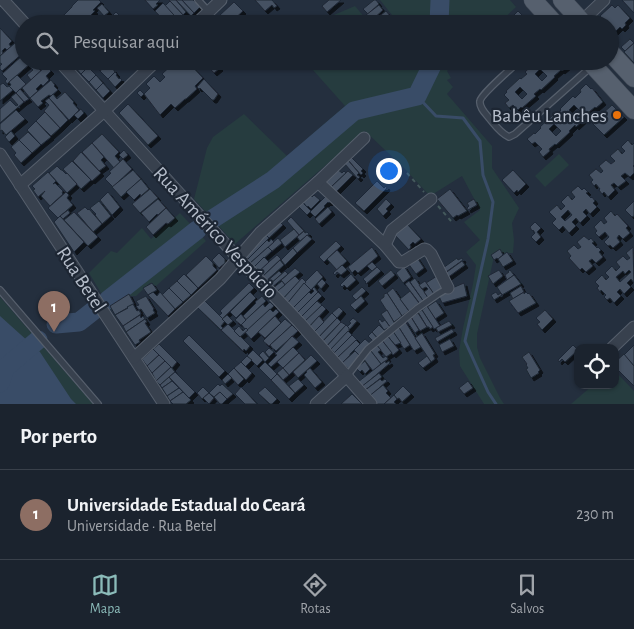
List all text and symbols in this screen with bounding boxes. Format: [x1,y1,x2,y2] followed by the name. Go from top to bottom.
[15,15,619,70] search box
[33,29,61,57] icon: search
[73,33,179,52] text: Pesquisar aqui
[492,106,607,126] place label: Babêu Lanches
[611,109,623,121] marker: Babêu Lanches
[376,158,402,184] your location
[149,163,281,302] street label: Rua Américo Vespúcio
[53,243,110,316] street label: Rua Betel
[38,291,70,332] pin: 1
[574,344,619,389] map controls
[574,344,619,389] button: locate
[20,426,97,447] text: Por perto
[67,496,306,515] text: Universidade Estadual do Ceará
[33,506,39,522] text: 1
[576,506,614,522] text: 230 m
[67,518,217,534] text: Universidade · Rua Betel
[90,571,121,618] tab: Mapa
[300,571,331,618] tab: Rotas
[510,571,544,618] tab: Salvos

